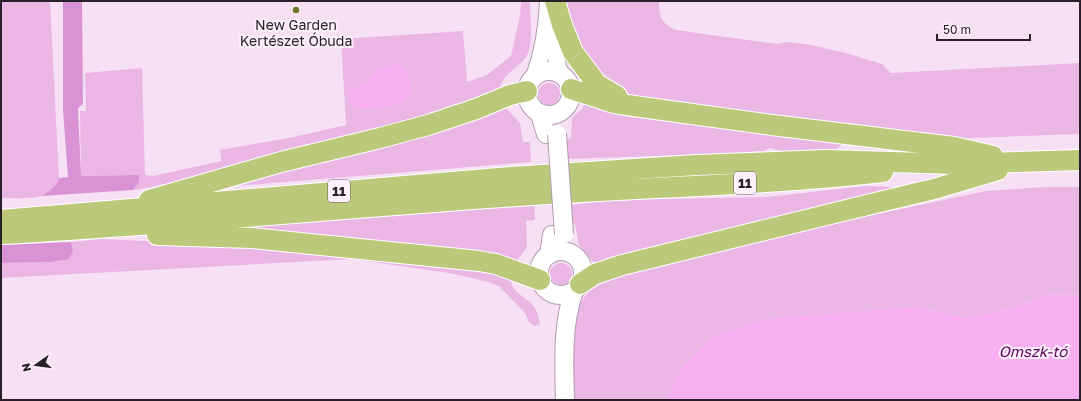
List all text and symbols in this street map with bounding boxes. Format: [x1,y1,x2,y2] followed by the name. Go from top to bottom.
[291,5,301,15] marker: New Garden Kertészet Óbuda
[240,16,352,49] place label: New Garden Kertészet Óbuda
[937,16,1030,42] scale bar
[943,22,971,37] text: 50 m
[734,172,756,194] road number: 11
[328,180,350,202] road number: 11
[999,342,1069,360] water label: Omszk-tó
[16,345,56,385] north arrow
[18,362,33,373] text: N

